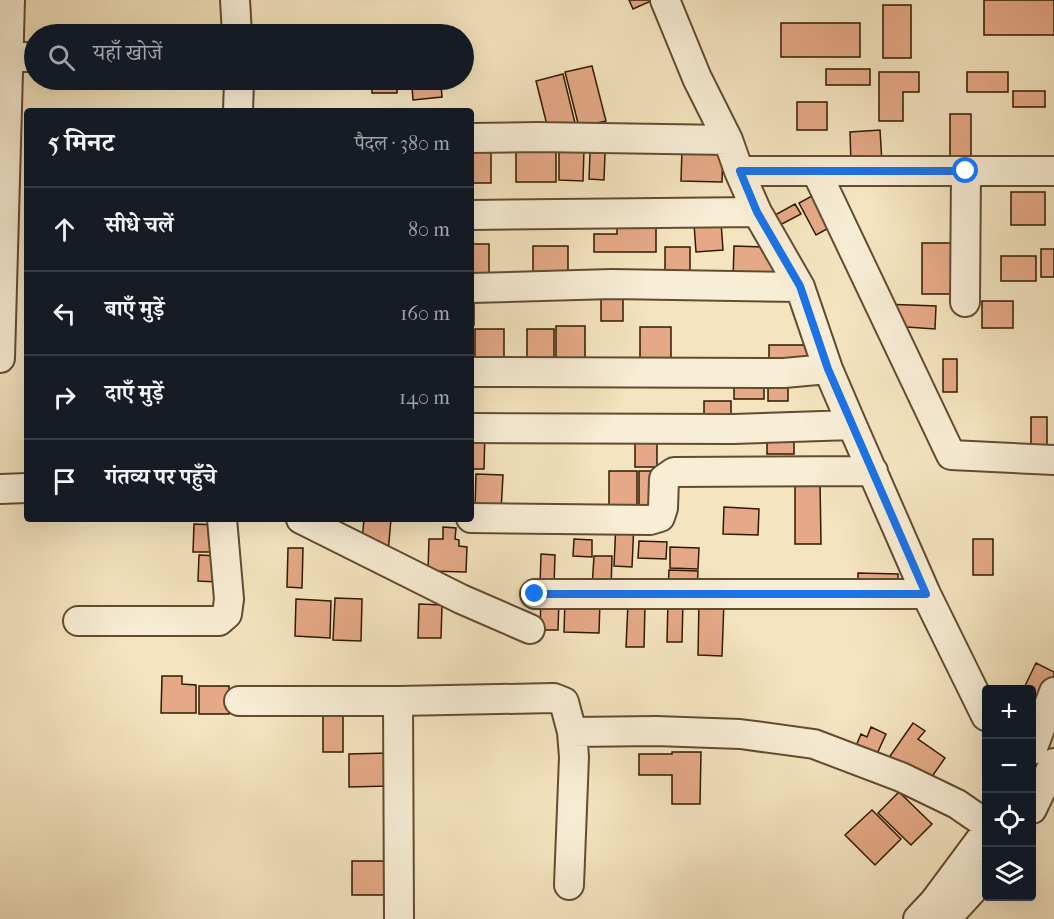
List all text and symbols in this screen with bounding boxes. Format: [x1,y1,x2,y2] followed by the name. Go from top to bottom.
[24,24,474,90] search box
[93,40,162,66] text: यहाँ खोजें
[45,41,78,74] icon: search
[48,127,114,158] text: 5 मिनट
[354,132,450,155] text: पैदल · 380 m
[952,157,978,183] route start
[105,212,174,238] text: सीधे चलें
[48,213,81,246] icon: ahead
[408,218,450,241] text: 80 m
[105,296,164,322] text: बाएँ मुड़ें
[48,297,81,330] icon: left
[400,302,450,325] text: 160 m
[105,380,164,406] text: दाएँ मुड़ें
[48,381,81,414] icon: right
[399,386,450,409] text: 140 m
[105,464,216,490] text: गंतव्य पर पहुँचे
[48,465,81,498] icon: arrive
[521,580,547,606] route end
[982,685,1036,901] map controls
[982,685,1036,739] button: +
[982,739,1036,793] button: −
[982,793,1036,847] button: locate
[982,847,1036,901] button: layers

